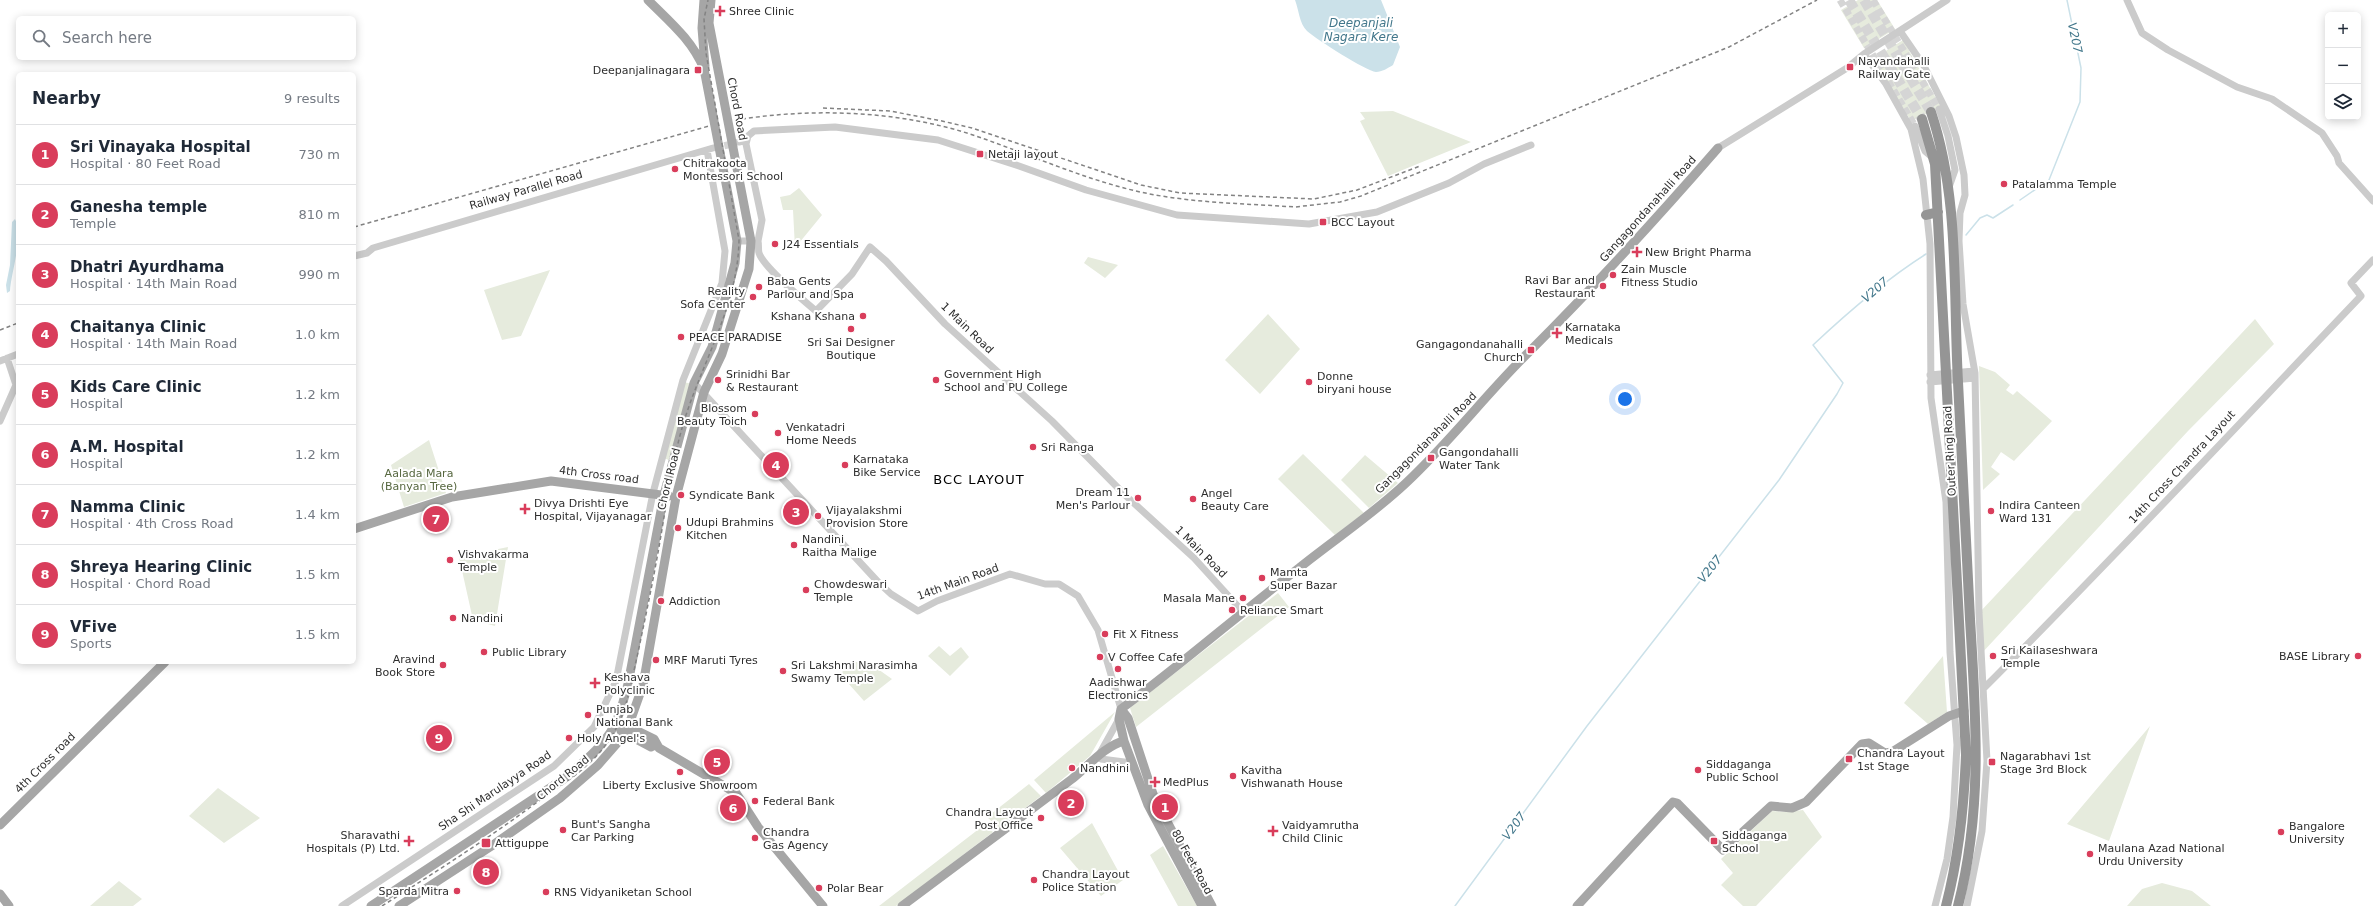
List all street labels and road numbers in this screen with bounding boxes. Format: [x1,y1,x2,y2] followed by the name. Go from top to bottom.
[725,76,749,142] street label: Chord Road
[1597,153,1699,265] street label: Gangagondanahalli Road
[468,168,584,212] street label: Railway Parallel Road
[938,300,996,356] street label: 1 Main Road
[1373,390,1479,496] street label: Gangagondanahalli Road
[1941,405,1959,497] street label: Outer Ring Road
[2126,407,2238,526] street label: 14th Cross Chandra Layout
[655,446,683,512] street label: Chord Road
[558,464,640,486] street label: 4th Cross road
[1172,523,1230,581] street label: 1 Main Road
[915,561,1001,603] street label: 14th Main Road
[12,730,78,796] street label: 4th Cross road
[436,748,554,834] street label: Sha Shi Marulayya Road
[534,753,592,803] street label: Chord Road
[1169,827,1215,897] street label: 80 Feet Road

